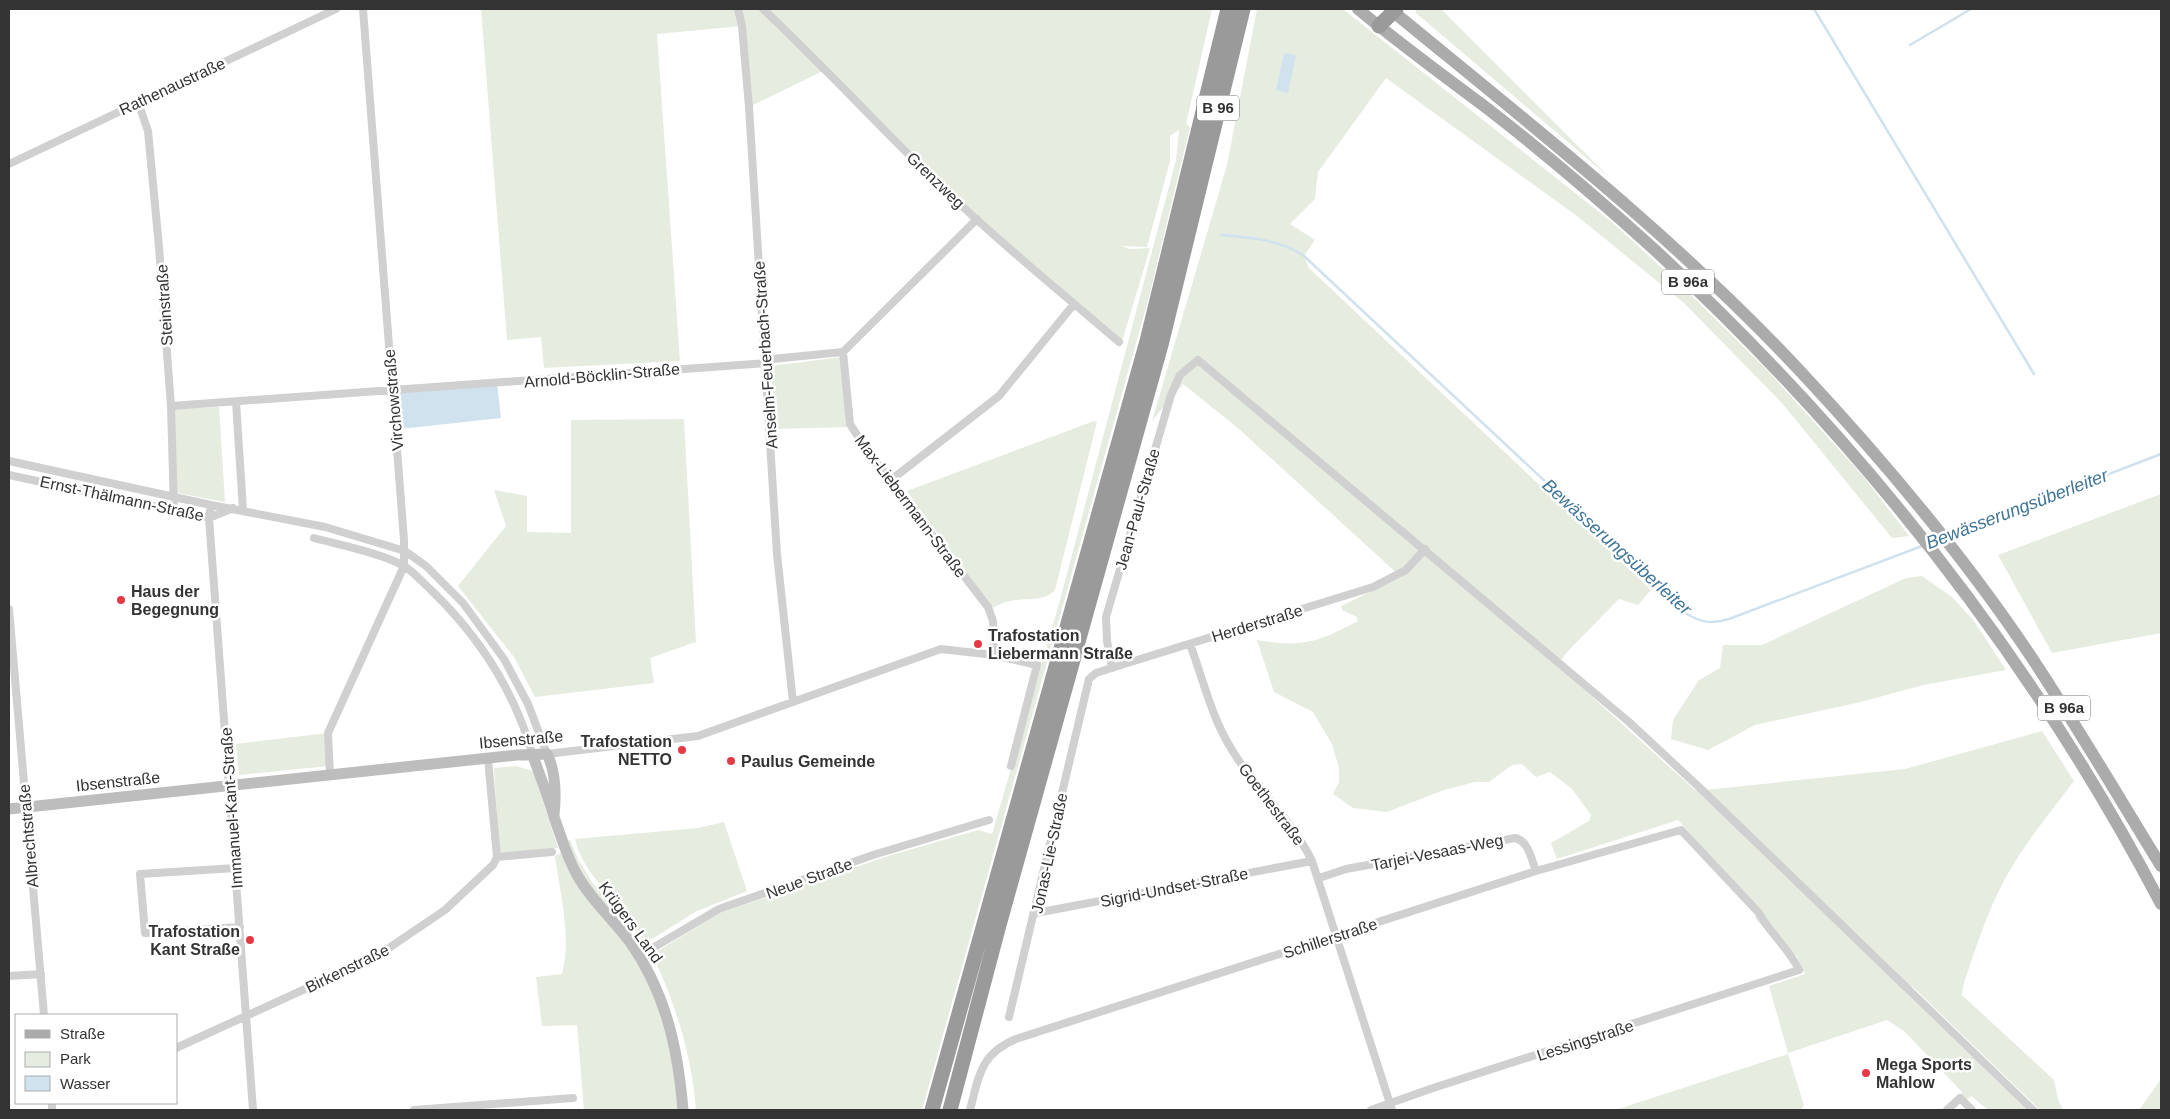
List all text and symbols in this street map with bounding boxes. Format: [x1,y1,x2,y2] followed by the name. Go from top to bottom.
[117,54,228,118] street label: Rathenaustraße
[1197,96,1239,120] road number: B 96
[904,149,968,212] street label: Grenzweg
[750,260,781,450] street label: Anselm-Feuerbach-Straße
[153,263,176,346] street label: Steinstraße
[1662,270,1714,294] road number: B 96a
[381,348,406,451] street label: Virchowstraße
[523,360,681,391] street label: Arnold-Böcklin-Straße
[852,432,970,581] street label: Max-Liebermann-Straße
[1112,446,1163,572] street label: Jean-Paul-Straße
[1923,465,2112,553] water label: Bewässerungsüberleiter
[38,473,206,524] street label: Ernst-Thälmann-Straße
[1539,475,1696,620] water label: Bewässerungsüberleiter
[131,583,219,618] place label: Haus der Begegnung
[115,594,127,606] marker: Haus der Begegnung
[1210,602,1305,645] street label: Herderstraße
[988,627,1133,662] place label: Trafostation Liebermann Straße
[972,638,984,650] marker: Trafostation Liebermann Straße
[2038,696,2090,720] road number: B 96a
[217,727,246,889] street label: Immanuel-Kant-Straße
[478,727,564,752] street label: Ibsenstraße
[580,733,672,768] place label: Trafostation NETTO
[676,744,688,756] marker: Trafostation NETTO
[741,753,875,770] place label: Paulus Gemeinde
[725,755,737,767] marker: Paulus Gemeinde
[1235,760,1308,849] street label: Goethestraße
[75,769,161,794] street label: Ibsenstraße
[15,783,41,889] street label: Albrechtstraße
[1028,791,1071,915] street label: Jonas-Lie-Straße
[1370,831,1504,874] street label: Tarjei-Vesaas-Weg
[764,855,855,902] street label: Neue Straße
[1099,865,1250,910] street label: Sigrid-Undset-Straße
[595,878,666,966] street label: Krügers Land
[1281,915,1379,962] street label: Schillerstraße
[148,923,240,958] place label: Trafostation Kant Straße
[244,934,256,946] marker: Trafostation Kant Straße
[303,941,392,996] street label: Birkenstraße
[15,1014,178,1104] legend
[1535,1017,1636,1064] street label: Lessingstraße
[60,1025,105,1042] text: Straße
[60,1050,91,1067] text: Park
[1876,1056,1972,1091] place label: Mega Sports Mahlow
[1860,1067,1872,1079] marker: Mega Sports Mahlow
[60,1075,110,1092] text: Wasser

